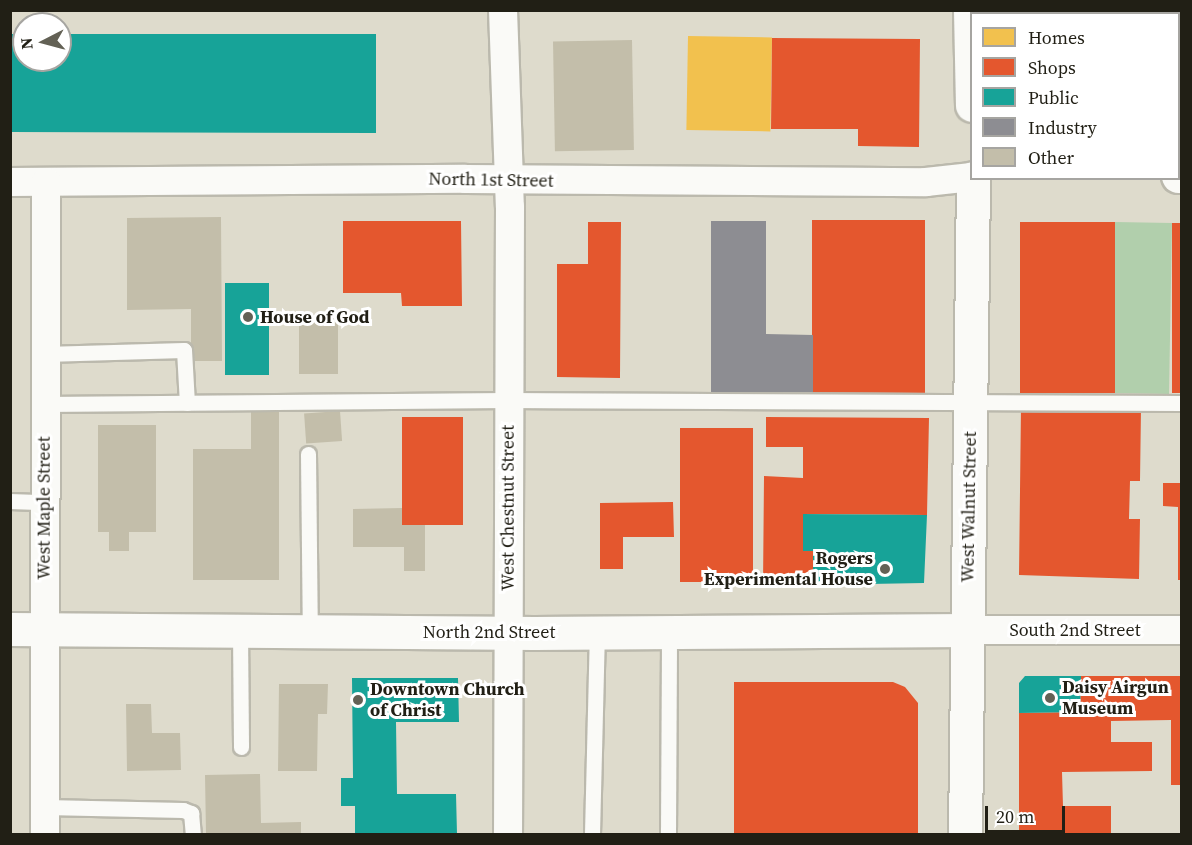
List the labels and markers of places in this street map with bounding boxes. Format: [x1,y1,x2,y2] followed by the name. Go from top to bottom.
[260,306,369,328] place label: House of God
[241,310,255,324] marker: House of God
[704,548,873,590] place label: Rogers Experimental House
[878,562,892,576] marker: Rogers Experimental House
[1062,677,1169,720] place label: Daisy Airgun Museum
[370,679,525,722] place label: Downtown Church of Christ
[1043,691,1057,705] marker: Daisy Airgun Museum
[351,693,365,707] marker: Downtown Church of Christ

